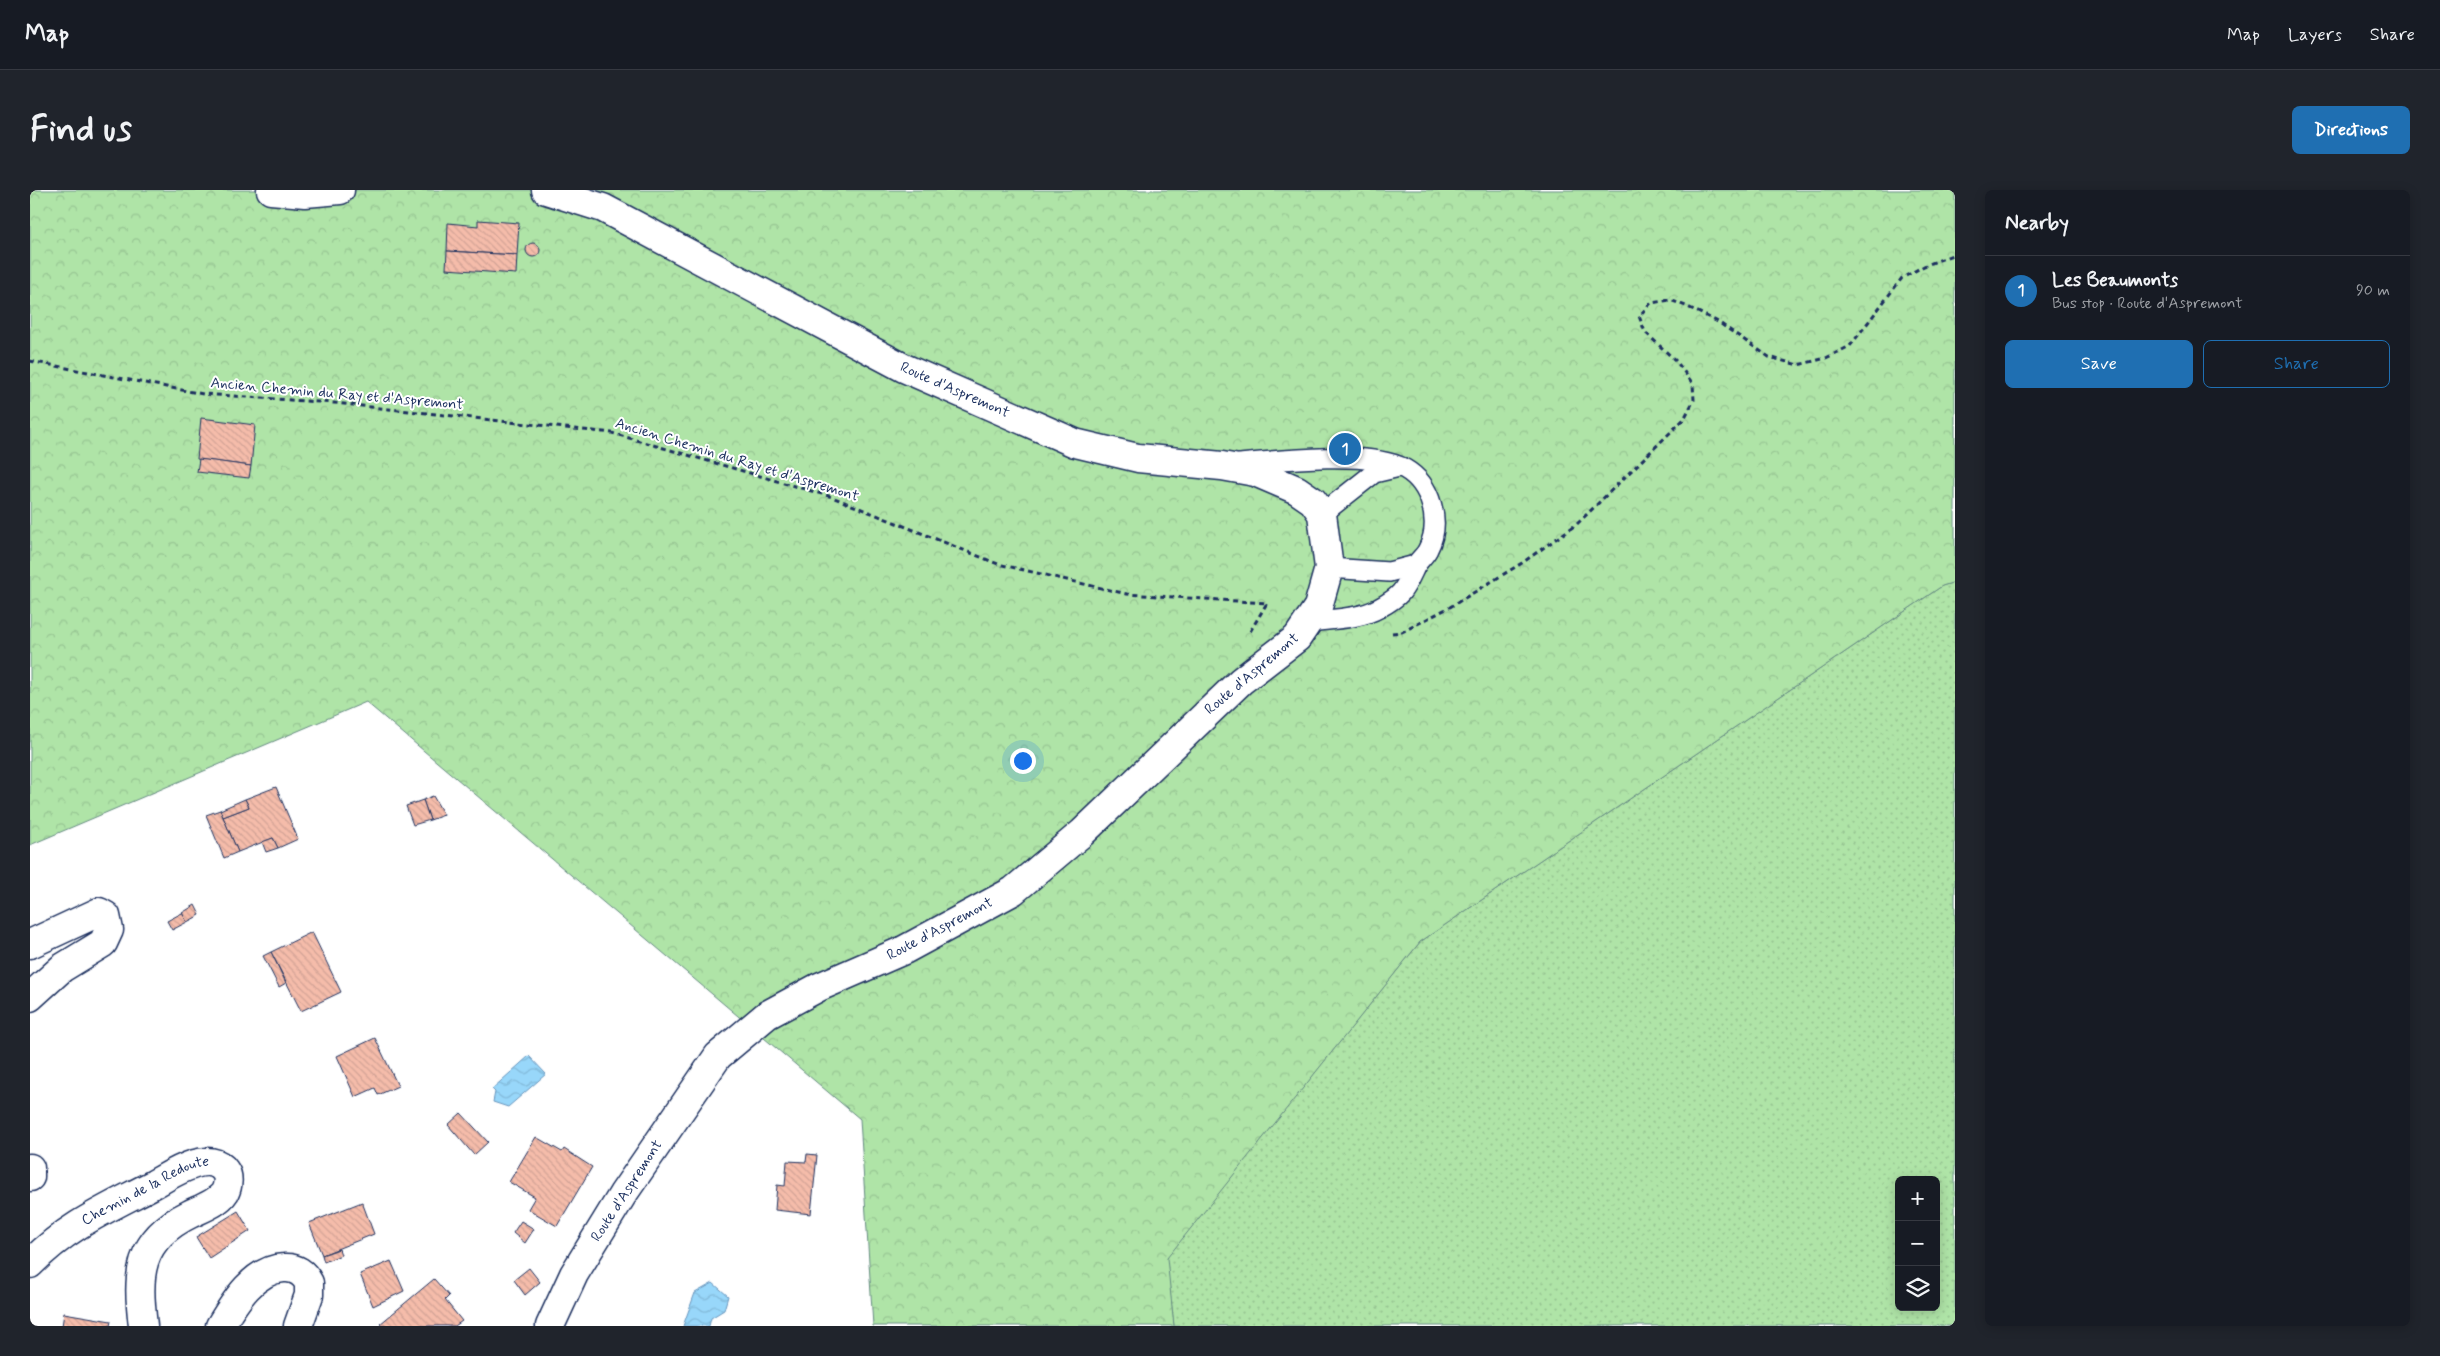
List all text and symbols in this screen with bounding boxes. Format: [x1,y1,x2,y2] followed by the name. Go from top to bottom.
[25,19,69,50] text: Map
[2227,23,2260,47] text: Map
[2288,23,2342,47] text: Layers
[2370,23,2415,47] text: Share
[2292,106,2410,154] button: Directions
[30,107,132,153] text: Find us
[2005,209,2069,237] text: Nearby
[2052,268,2178,293] text: Les Beaumonts
[2017,280,2025,301] text: 1
[2356,280,2390,301] text: 90 m
[2052,293,2243,314] text: Bus stop · Route d'Aspremont
[2005,340,2193,388] button: Save
[2203,340,2390,388] button: Share
[897,357,1013,423] street label: Route d'Aspremont
[210,373,464,415] street label: Ancien Chemin du Ray et d'Aspremont
[613,413,861,507] street label: Ancien Chemin du Ray et d'Aspremont
[1329,430,1361,468] pin: 1
[1200,629,1304,719] street label: Route d'Aspremont
[1010,748,1036,774] your location
[883,893,997,965] street label: Route d'Aspremont
[587,1136,667,1246] street label: Route d'Aspremont
[78,1152,210,1231] street label: Chemin de la Redoute
[1895,1176,1940,1311] map controls
[1895,1176,1940,1221] button: +
[1895,1221,1940,1266] button: −
[1895,1266,1940,1311] button: layers

